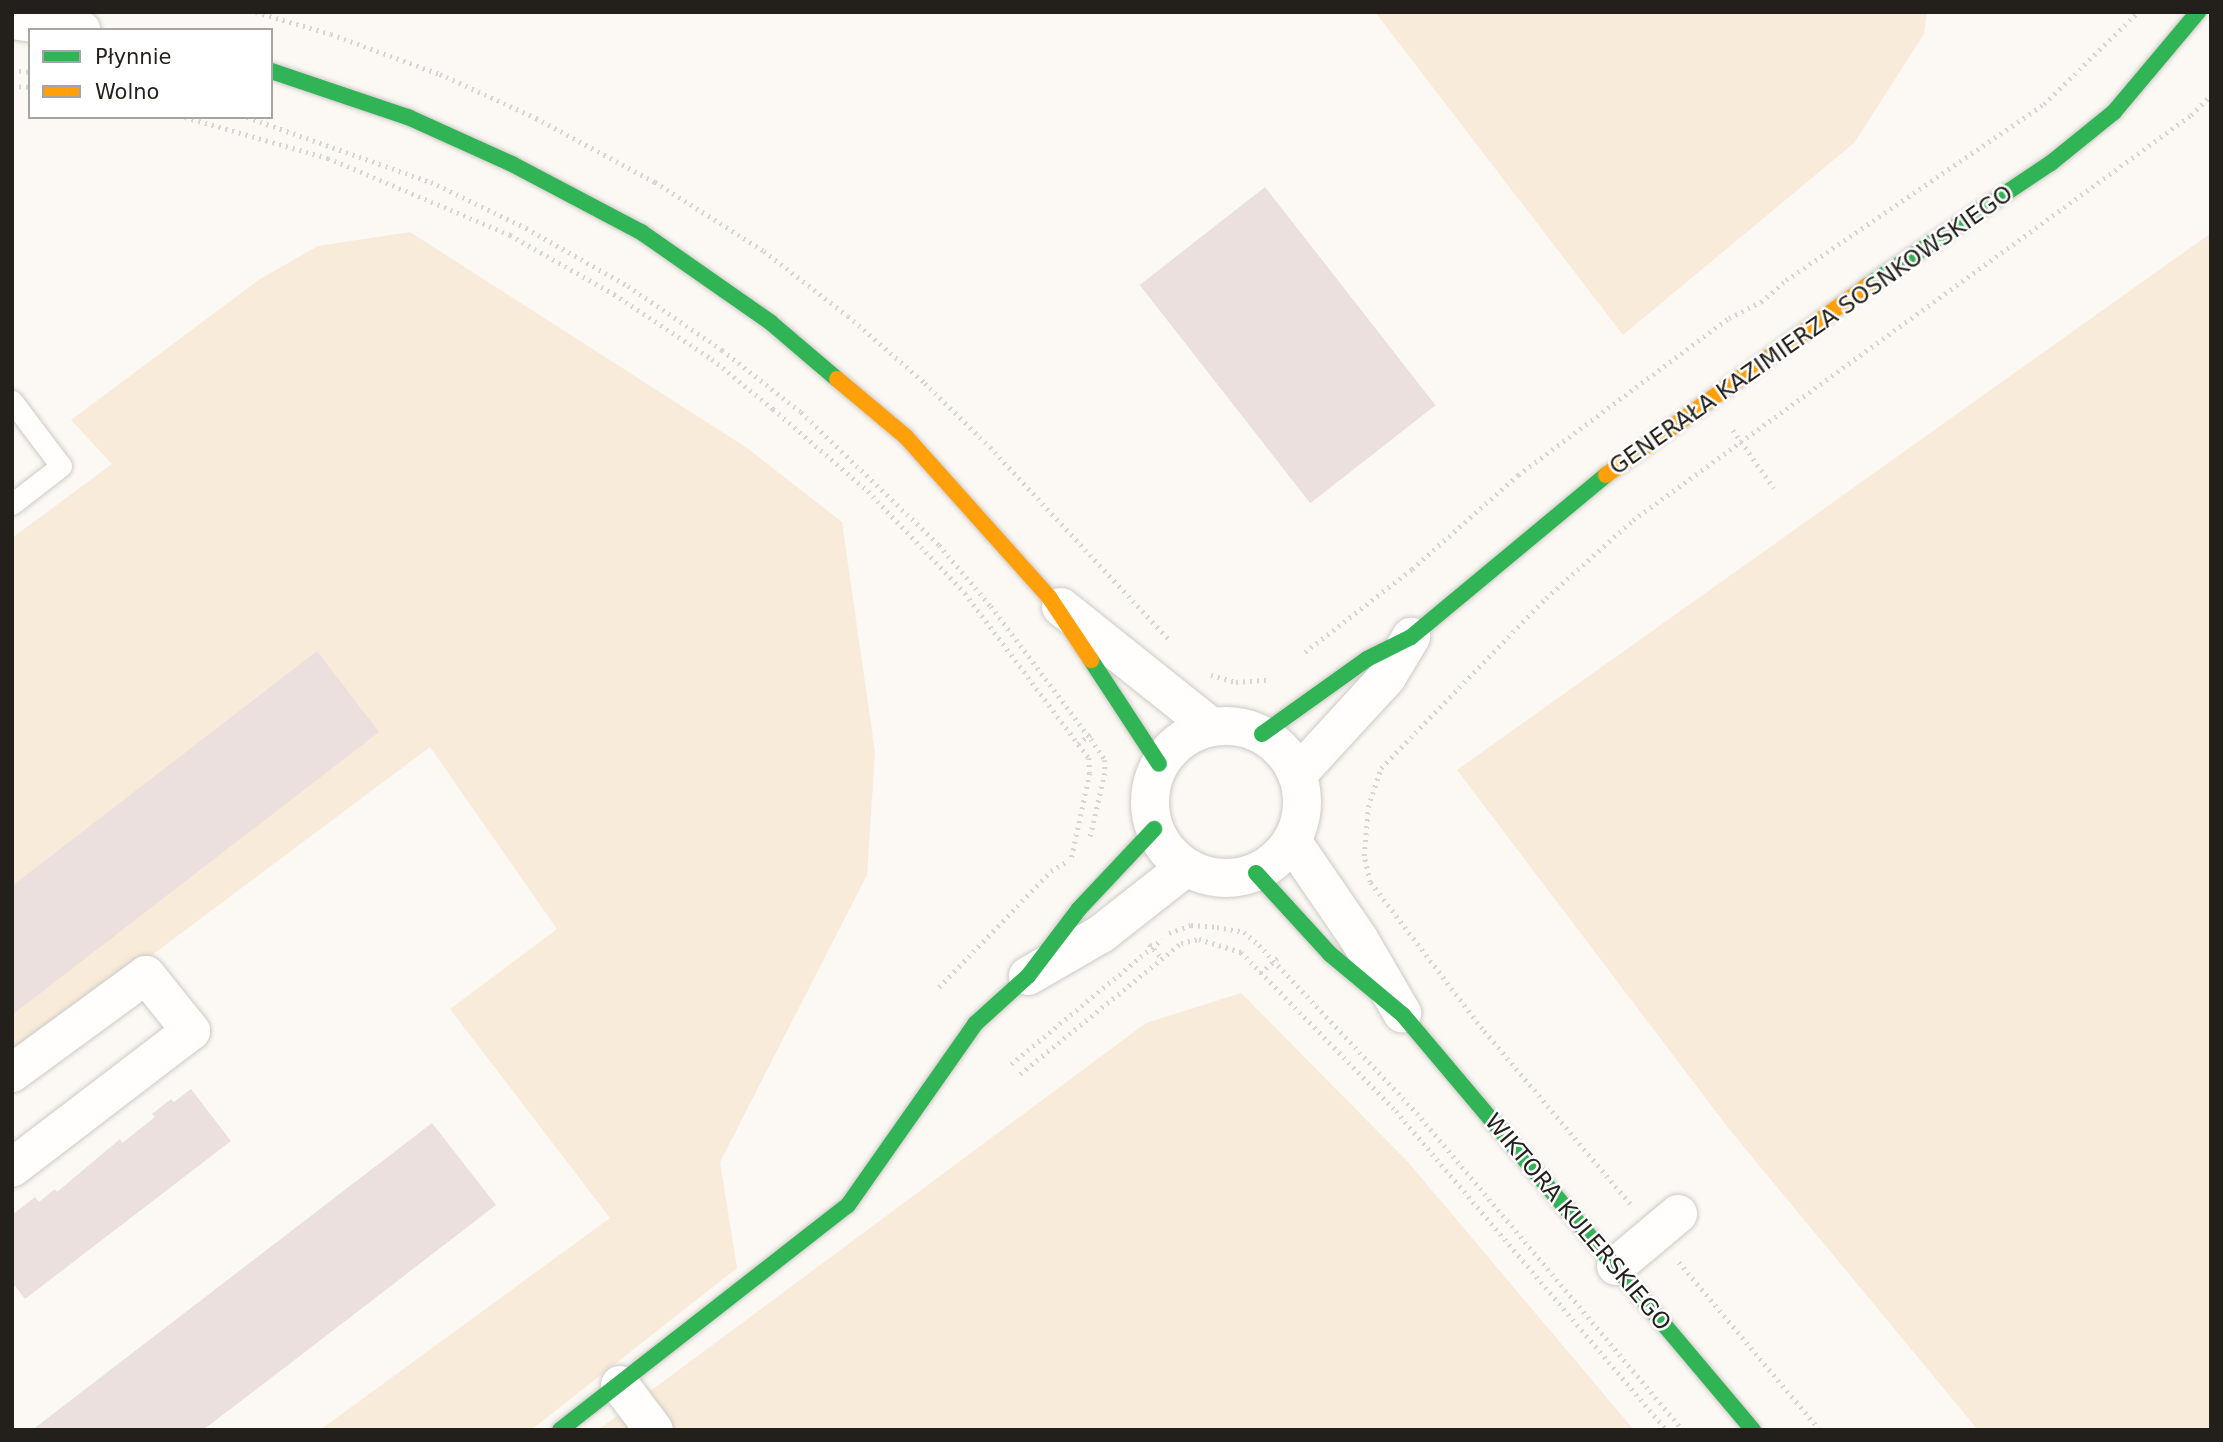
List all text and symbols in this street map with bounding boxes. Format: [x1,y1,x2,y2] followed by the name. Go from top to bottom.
[28,28,273,119] legend
[95,45,171,69] text: Płynnie
[95,80,159,104] text: Wolno
[1604,179,2018,481] street label: GENERAŁA KAZIMIERZA SOSNKOWSKIEGO
[1479,1108,1677,1336] street label: WIKTORA KULERSKIEGO

